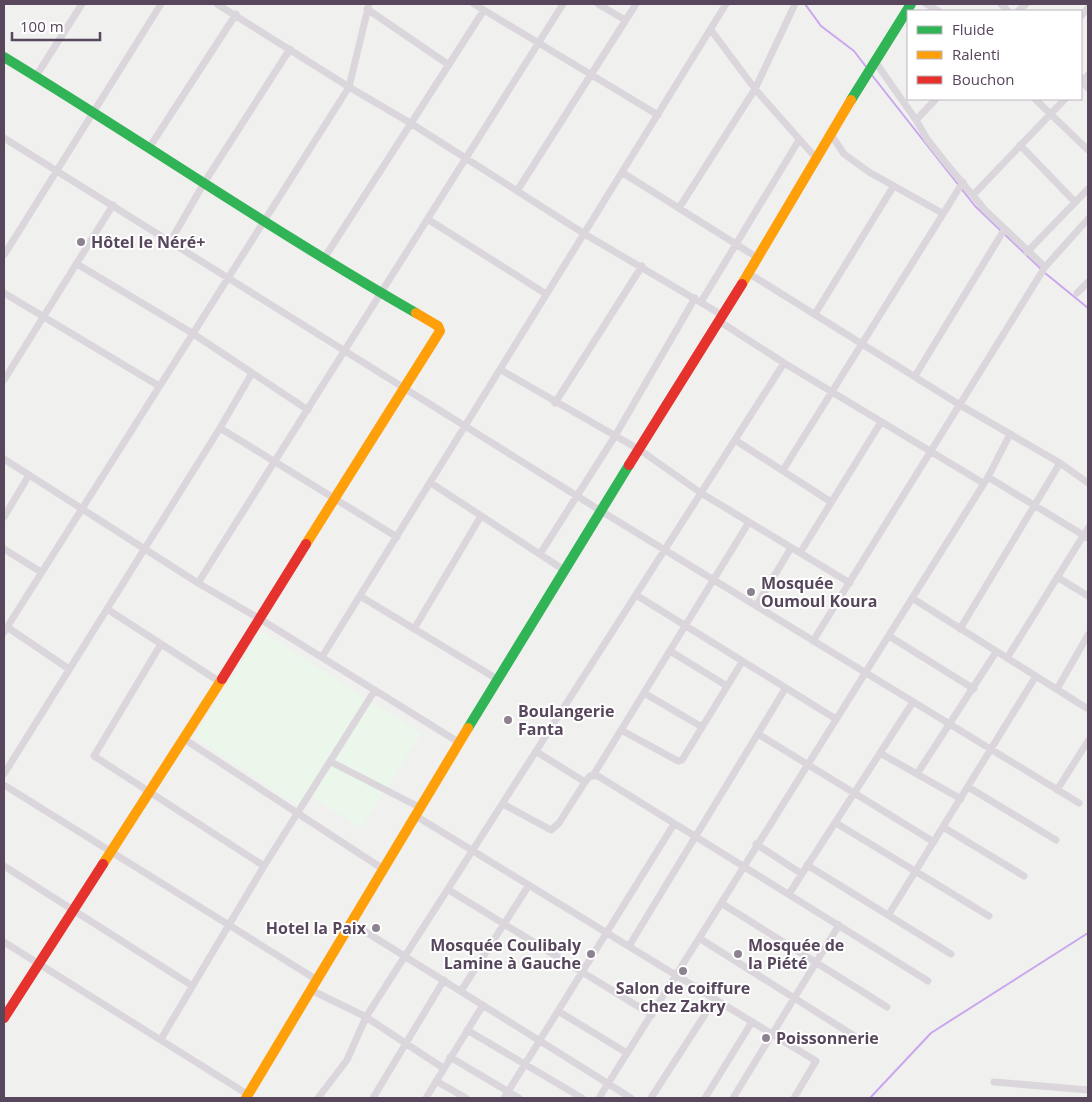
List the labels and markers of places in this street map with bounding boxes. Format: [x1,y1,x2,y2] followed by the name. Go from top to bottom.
[91,231,205,253] place label: Hôtel le Néré+
[75,236,87,248] marker: Hôtel le Néré+
[761,572,877,612] place label: Mosquée Oumoul Koura
[745,586,757,598] marker: Mosquée Oumoul Koura
[518,700,614,740] place label: Boulangerie Fanta
[502,714,514,726] marker: Boulangerie Fanta
[266,917,367,939] place label: Hotel la Paix
[370,922,382,934] marker: Hotel la Paix
[430,934,582,974] place label: Mosquée Coulibaly Lamine à Gauche
[748,934,844,974] place label: Mosquée de la Piété
[585,948,597,960] marker: Mosquée Coulibaly Lamine à Gauche
[732,948,744,960] marker: Mosquée de la Piété
[677,965,689,977] marker: Salon de coiffure chez Zakry
[616,977,750,1017] place label: Salon de coiffure chez Zakry
[776,1027,879,1049] place label: Poissonnerie
[760,1032,772,1044] marker: Poissonnerie

